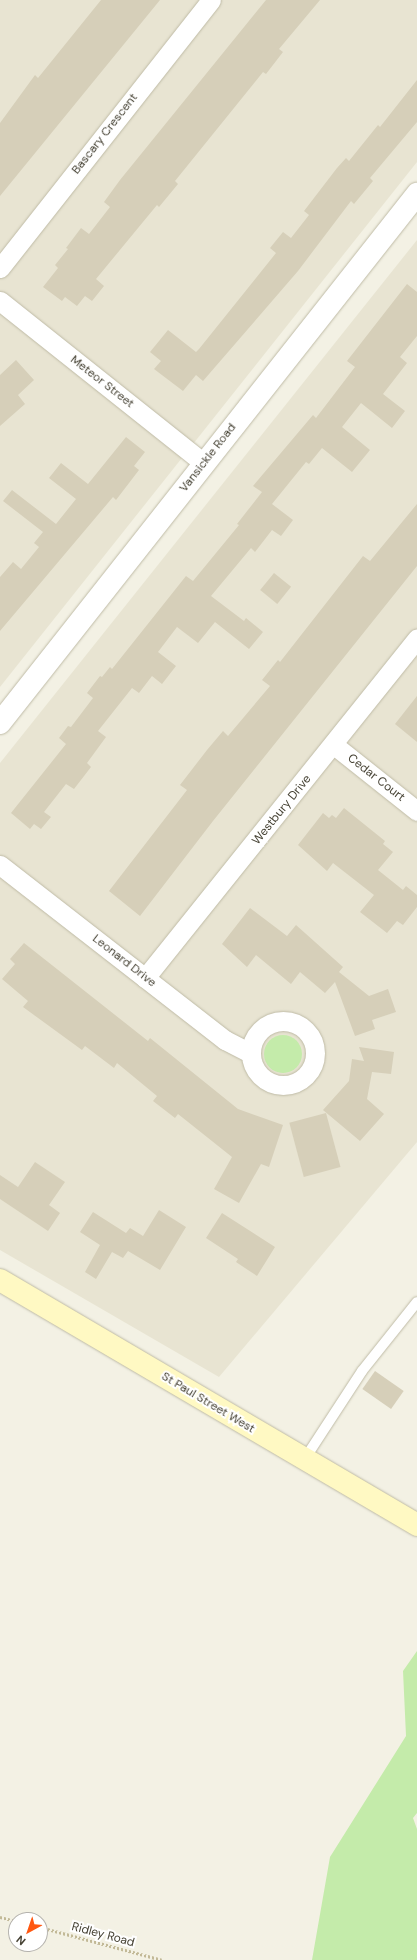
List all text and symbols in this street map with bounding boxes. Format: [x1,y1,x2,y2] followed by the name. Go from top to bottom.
[69,91,141,177] street label: Bascary Crescent
[67,353,137,411] street label: Meteor Street
[177,421,239,495] street label: Vansickle Road
[344,751,408,805] street label: Cedar Court
[250,772,314,848] street label: Westbury Drive
[89,932,159,990] street label: Leonard Drive
[159,1369,257,1437] street label: St Paul Street West
[8,1912,48,1952] north arrow
[70,1920,136,1950] street label: Ridley Road
[13,1932,29,1948] text: N

